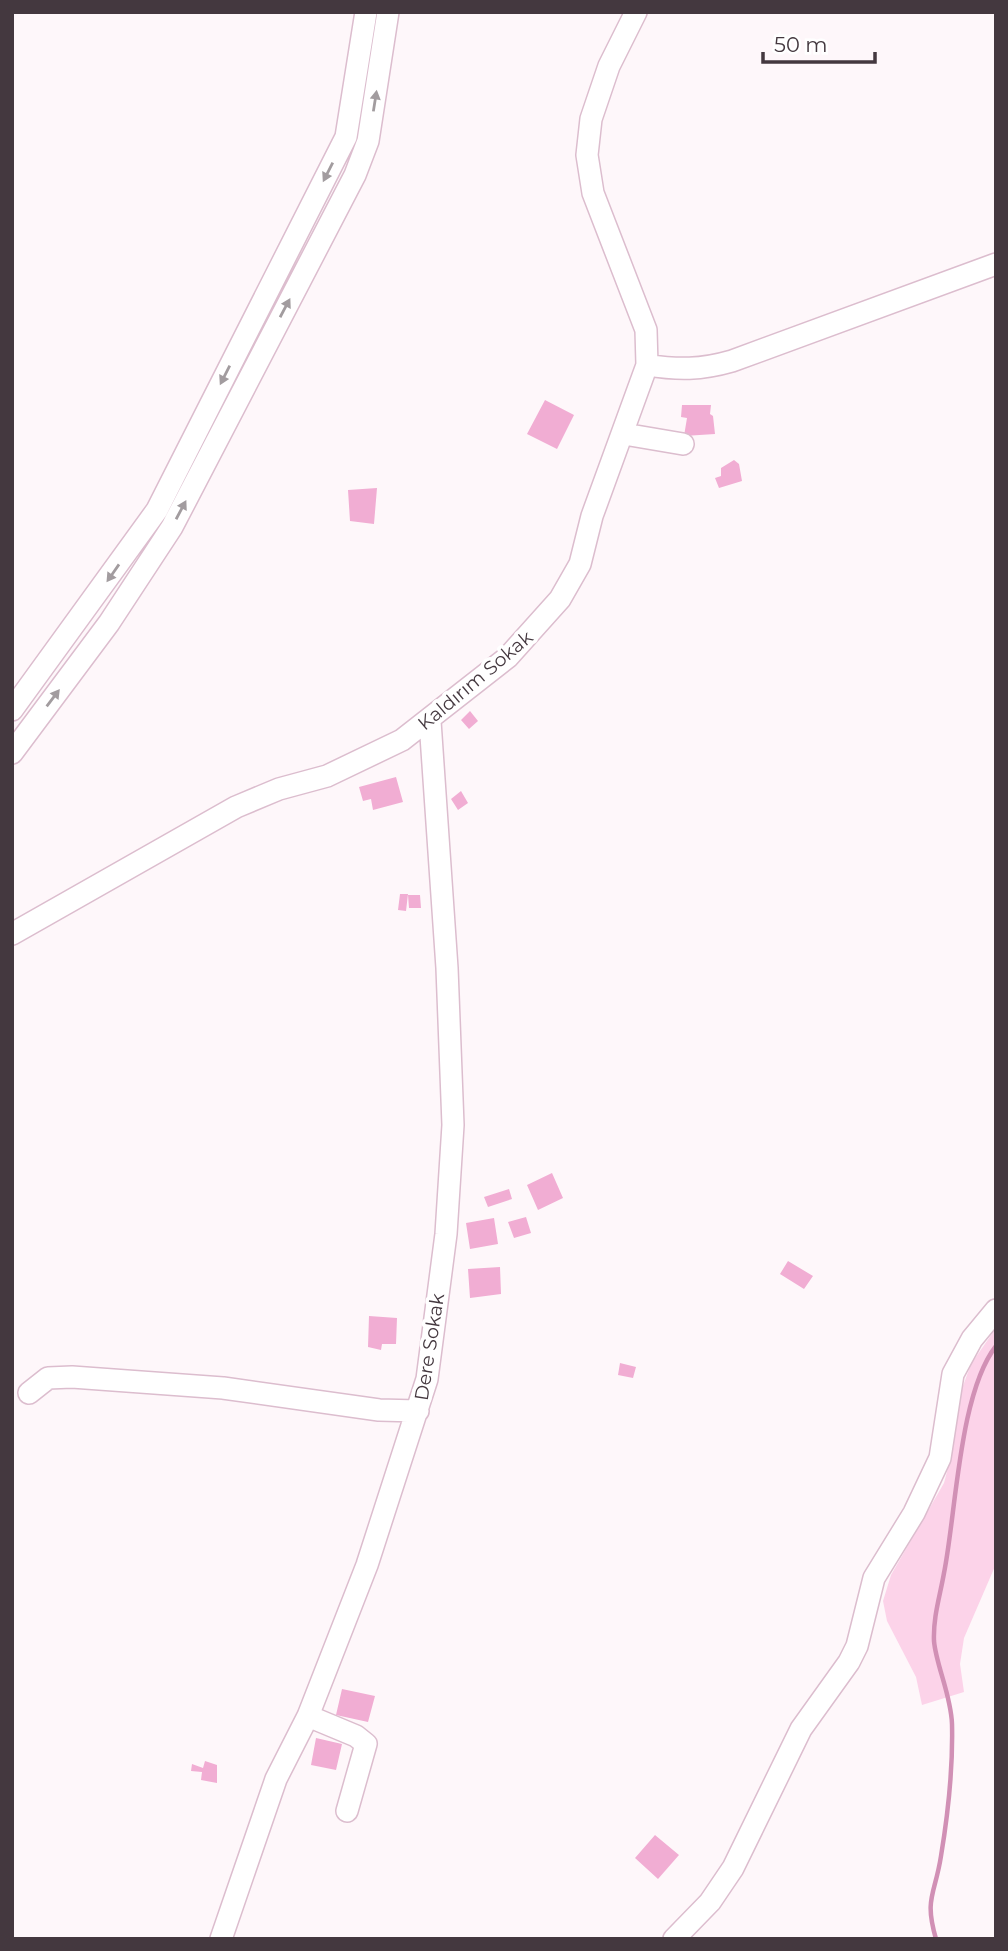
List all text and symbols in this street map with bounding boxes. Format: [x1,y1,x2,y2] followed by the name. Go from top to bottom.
[763,21,875,65] scale bar
[774,32,828,57] text: 50 m
[370,90,381,112] one-way arrow
[322,162,333,182] one-way arrow
[280,298,291,318] one-way arrow
[220,365,231,385] one-way arrow
[175,501,187,520] one-way arrow
[106,564,120,582] one-way arrow
[413,625,538,735] street label: Kaldırım Sokak
[46,689,60,707] one-way arrow
[410,1291,449,1402] street label: Dere Sokak

